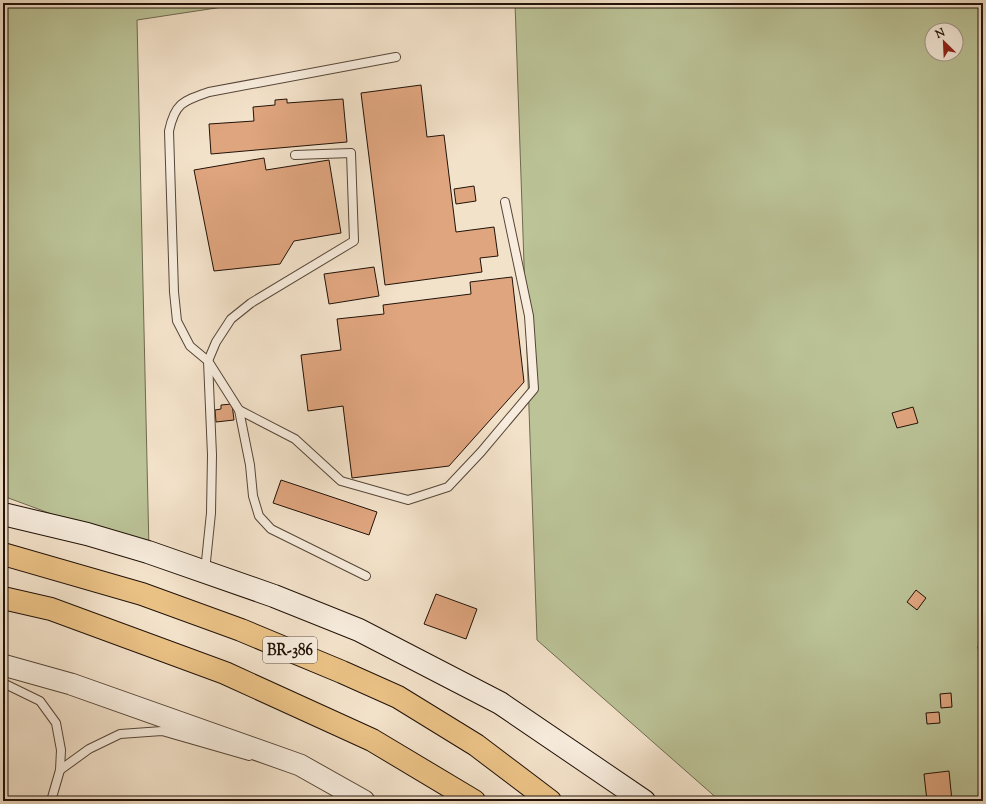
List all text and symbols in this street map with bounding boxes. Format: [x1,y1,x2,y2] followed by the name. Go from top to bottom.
[924,22,964,62] north arrow
[932,25,948,43] text: N
[263,637,317,663] road number: BR-386

